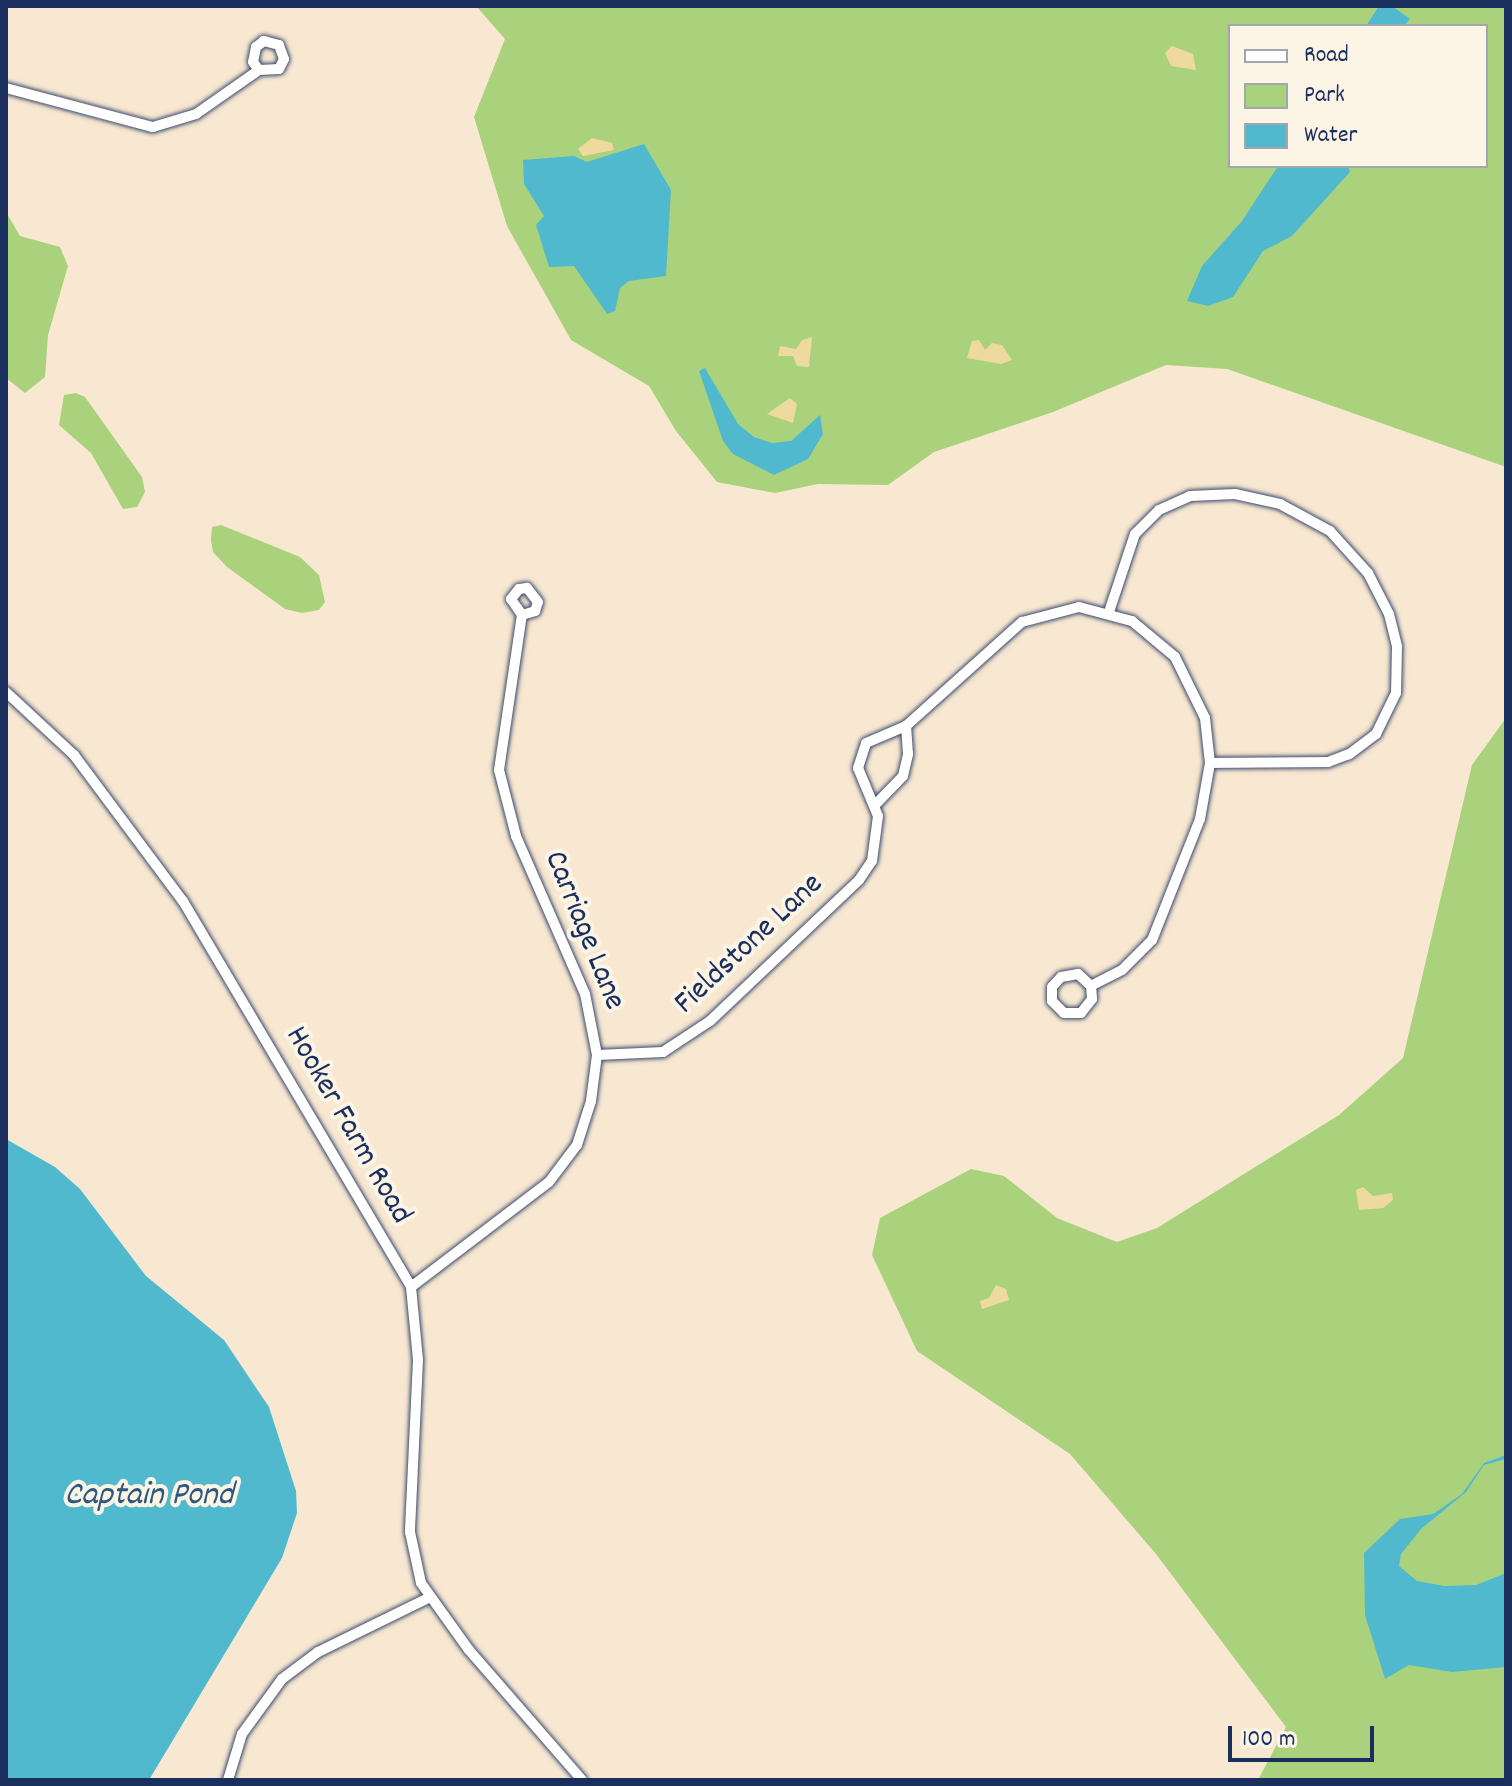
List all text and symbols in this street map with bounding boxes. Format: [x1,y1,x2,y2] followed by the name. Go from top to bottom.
[1228,24,1488,168] legend
[1304,39,1349,73] text: Road
[1304,79,1345,113] text: Park
[1304,119,1357,153] text: Water
[534,846,632,1016] street label: Carriage Lane
[668,866,832,1024] street label: Fieldstone Lane
[275,1020,419,1232] street label: Hooker Farm Road
[65,1477,233,1517] water label: Captain Pond
[1232,1710,1378,1760] scale bar
[1242,1723,1295,1757] text: 100 m

